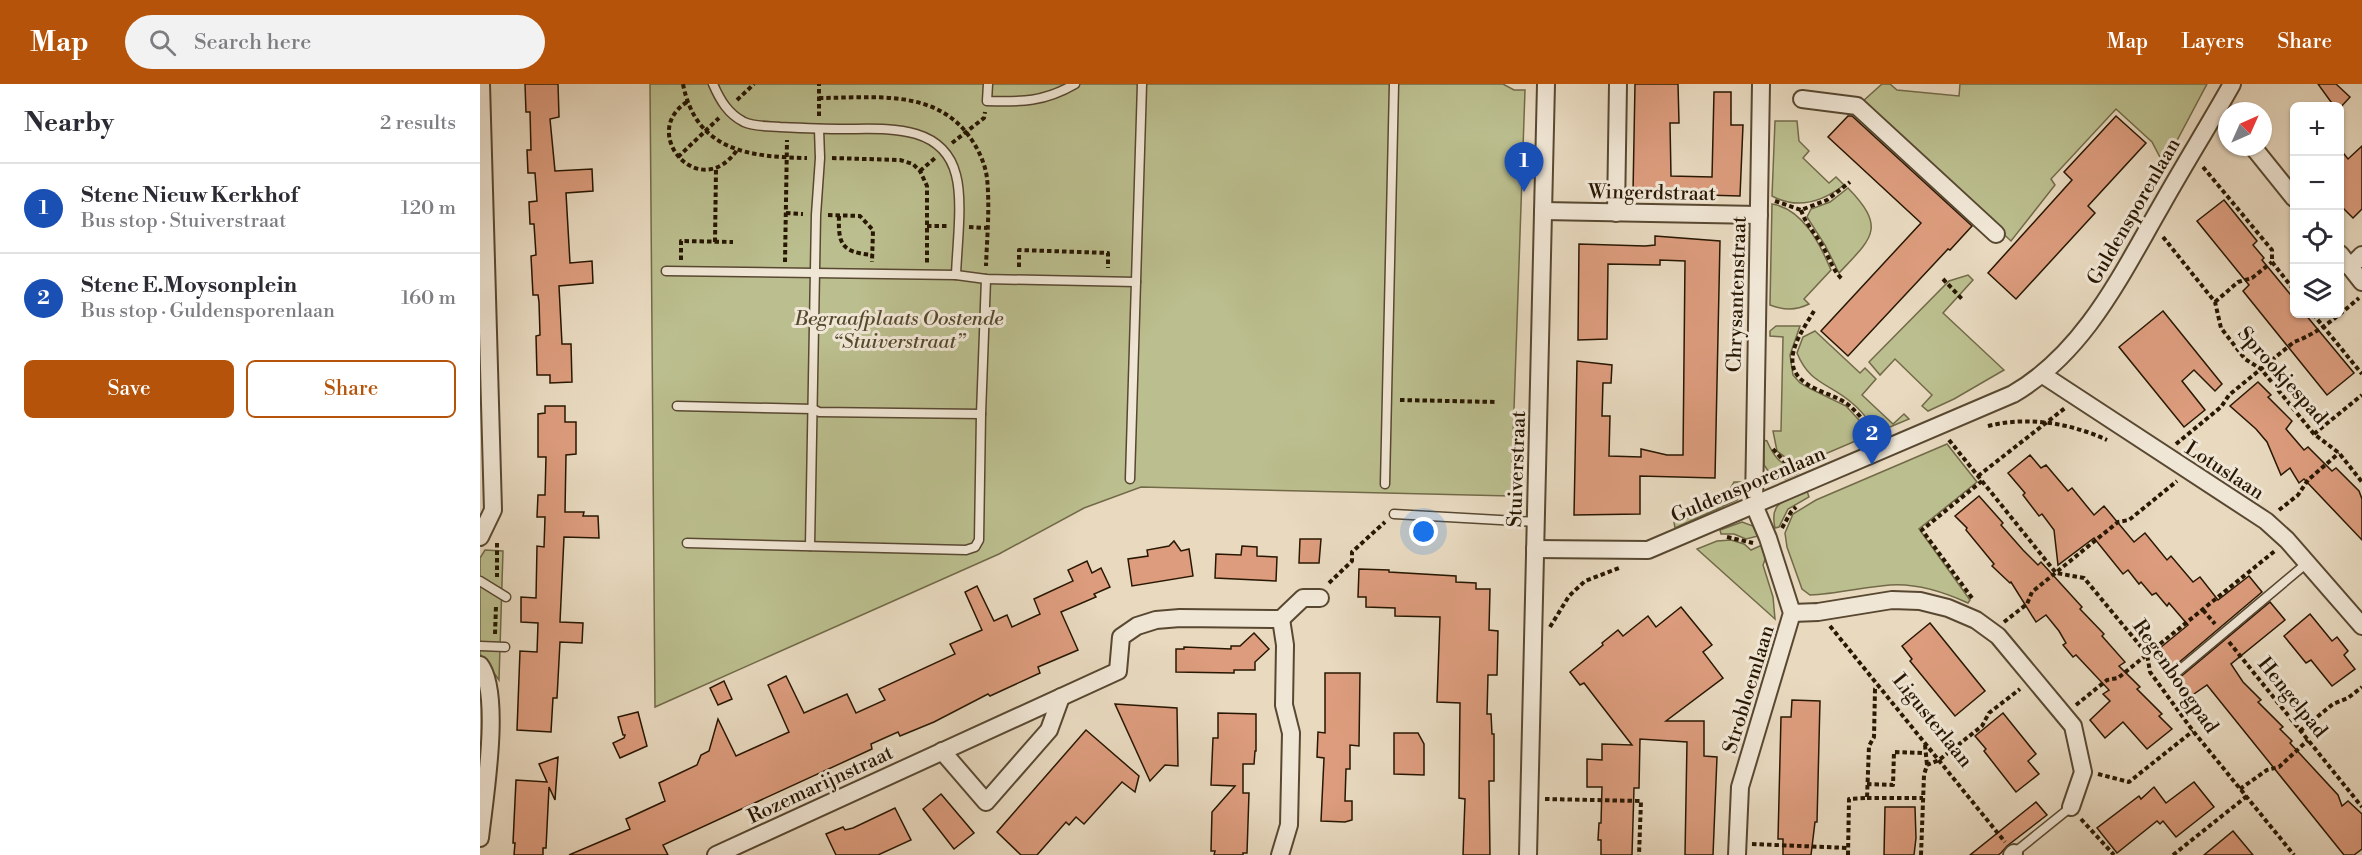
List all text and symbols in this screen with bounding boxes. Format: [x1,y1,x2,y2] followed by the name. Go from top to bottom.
[125,15,545,69] search box
[30,25,89,60] text: Map
[146,26,179,59] icon: search
[194,29,311,56] text: Search here
[2107,29,2148,55] text: Map
[2181,29,2244,55] text: Layers
[2277,29,2332,55] text: Share
[2218,102,2272,156] north arrow
[2290,102,2344,318] map controls
[2290,102,2344,156] button: +
[24,107,114,139] text: Nearby
[380,111,456,136] text: 2 results
[2082,134,2187,290] street label: Guldensporenlaan
[1504,142,1544,192] pin: 1
[2290,156,2344,210] button: −
[1587,180,1716,207] street label: Wingerdstraat
[81,182,298,209] text: Stene Nieuw Kerkhof
[39,196,48,221] text: 1
[401,196,456,221] text: 120 m
[81,209,286,234] text: Bus stop · Stuiverstraat
[2290,210,2344,264] button: locate
[1722,215,1753,373] street label: Chrysantenstraat
[2290,264,2344,318] button: layers
[81,272,297,299] text: Stene E.Moysonplein
[37,286,50,311] text: 2
[401,286,456,311] text: 160 m
[81,299,335,324] text: Bus stop · Guldensporenlaan
[794,307,1004,355] park label: Begraafplaats Oostende “Stuiverstraat”
[2231,322,2333,430] street label: Sprookjespad
[24,360,234,418] button: Save
[246,360,456,418] button: Share
[1503,410,1532,528] street label: Stuiverstraat
[1852,416,1892,465] pin: 2
[2180,436,2269,506] street label: Lotuslaan
[1667,441,1830,529] street label: Guldensporenlaan
[1409,517,1438,546] your location
[2126,615,2224,739] street label: Regenboogpad
[1718,622,1781,756] street label: Strobloemlaan
[2252,652,2333,744] street label: Hengelpad
[1886,669,1977,773] street label: Ligusterlaan
[744,741,897,830] street label: Rozemarijnstraat

